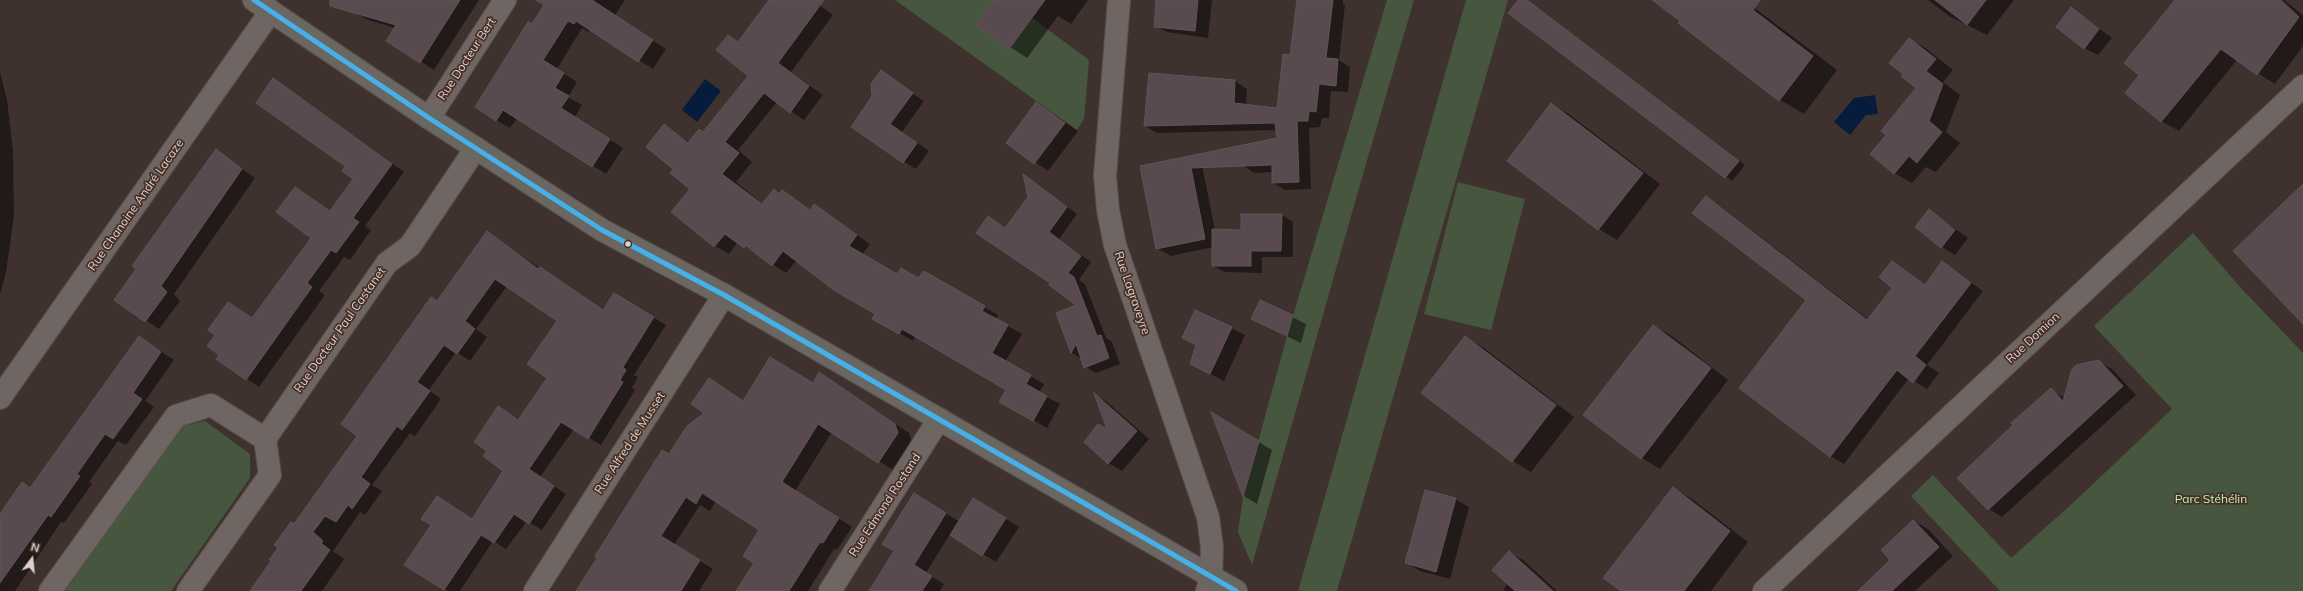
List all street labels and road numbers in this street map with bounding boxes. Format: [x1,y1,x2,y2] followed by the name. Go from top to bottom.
[435,15,499,103] street label: Rue Docteur Bert
[85,136,187,274] street label: Rue Chanoine André Lacaze
[1111,249,1153,337] street label: Rue Lagraveyre
[291,265,389,395] street label: Rue Docteur Paul Castanet
[2003,310,2063,366] street label: Rue Domion
[592,389,668,497] street label: Rue Alfred de Musset
[846,451,924,559] street label: Rue Edmond Rostand

